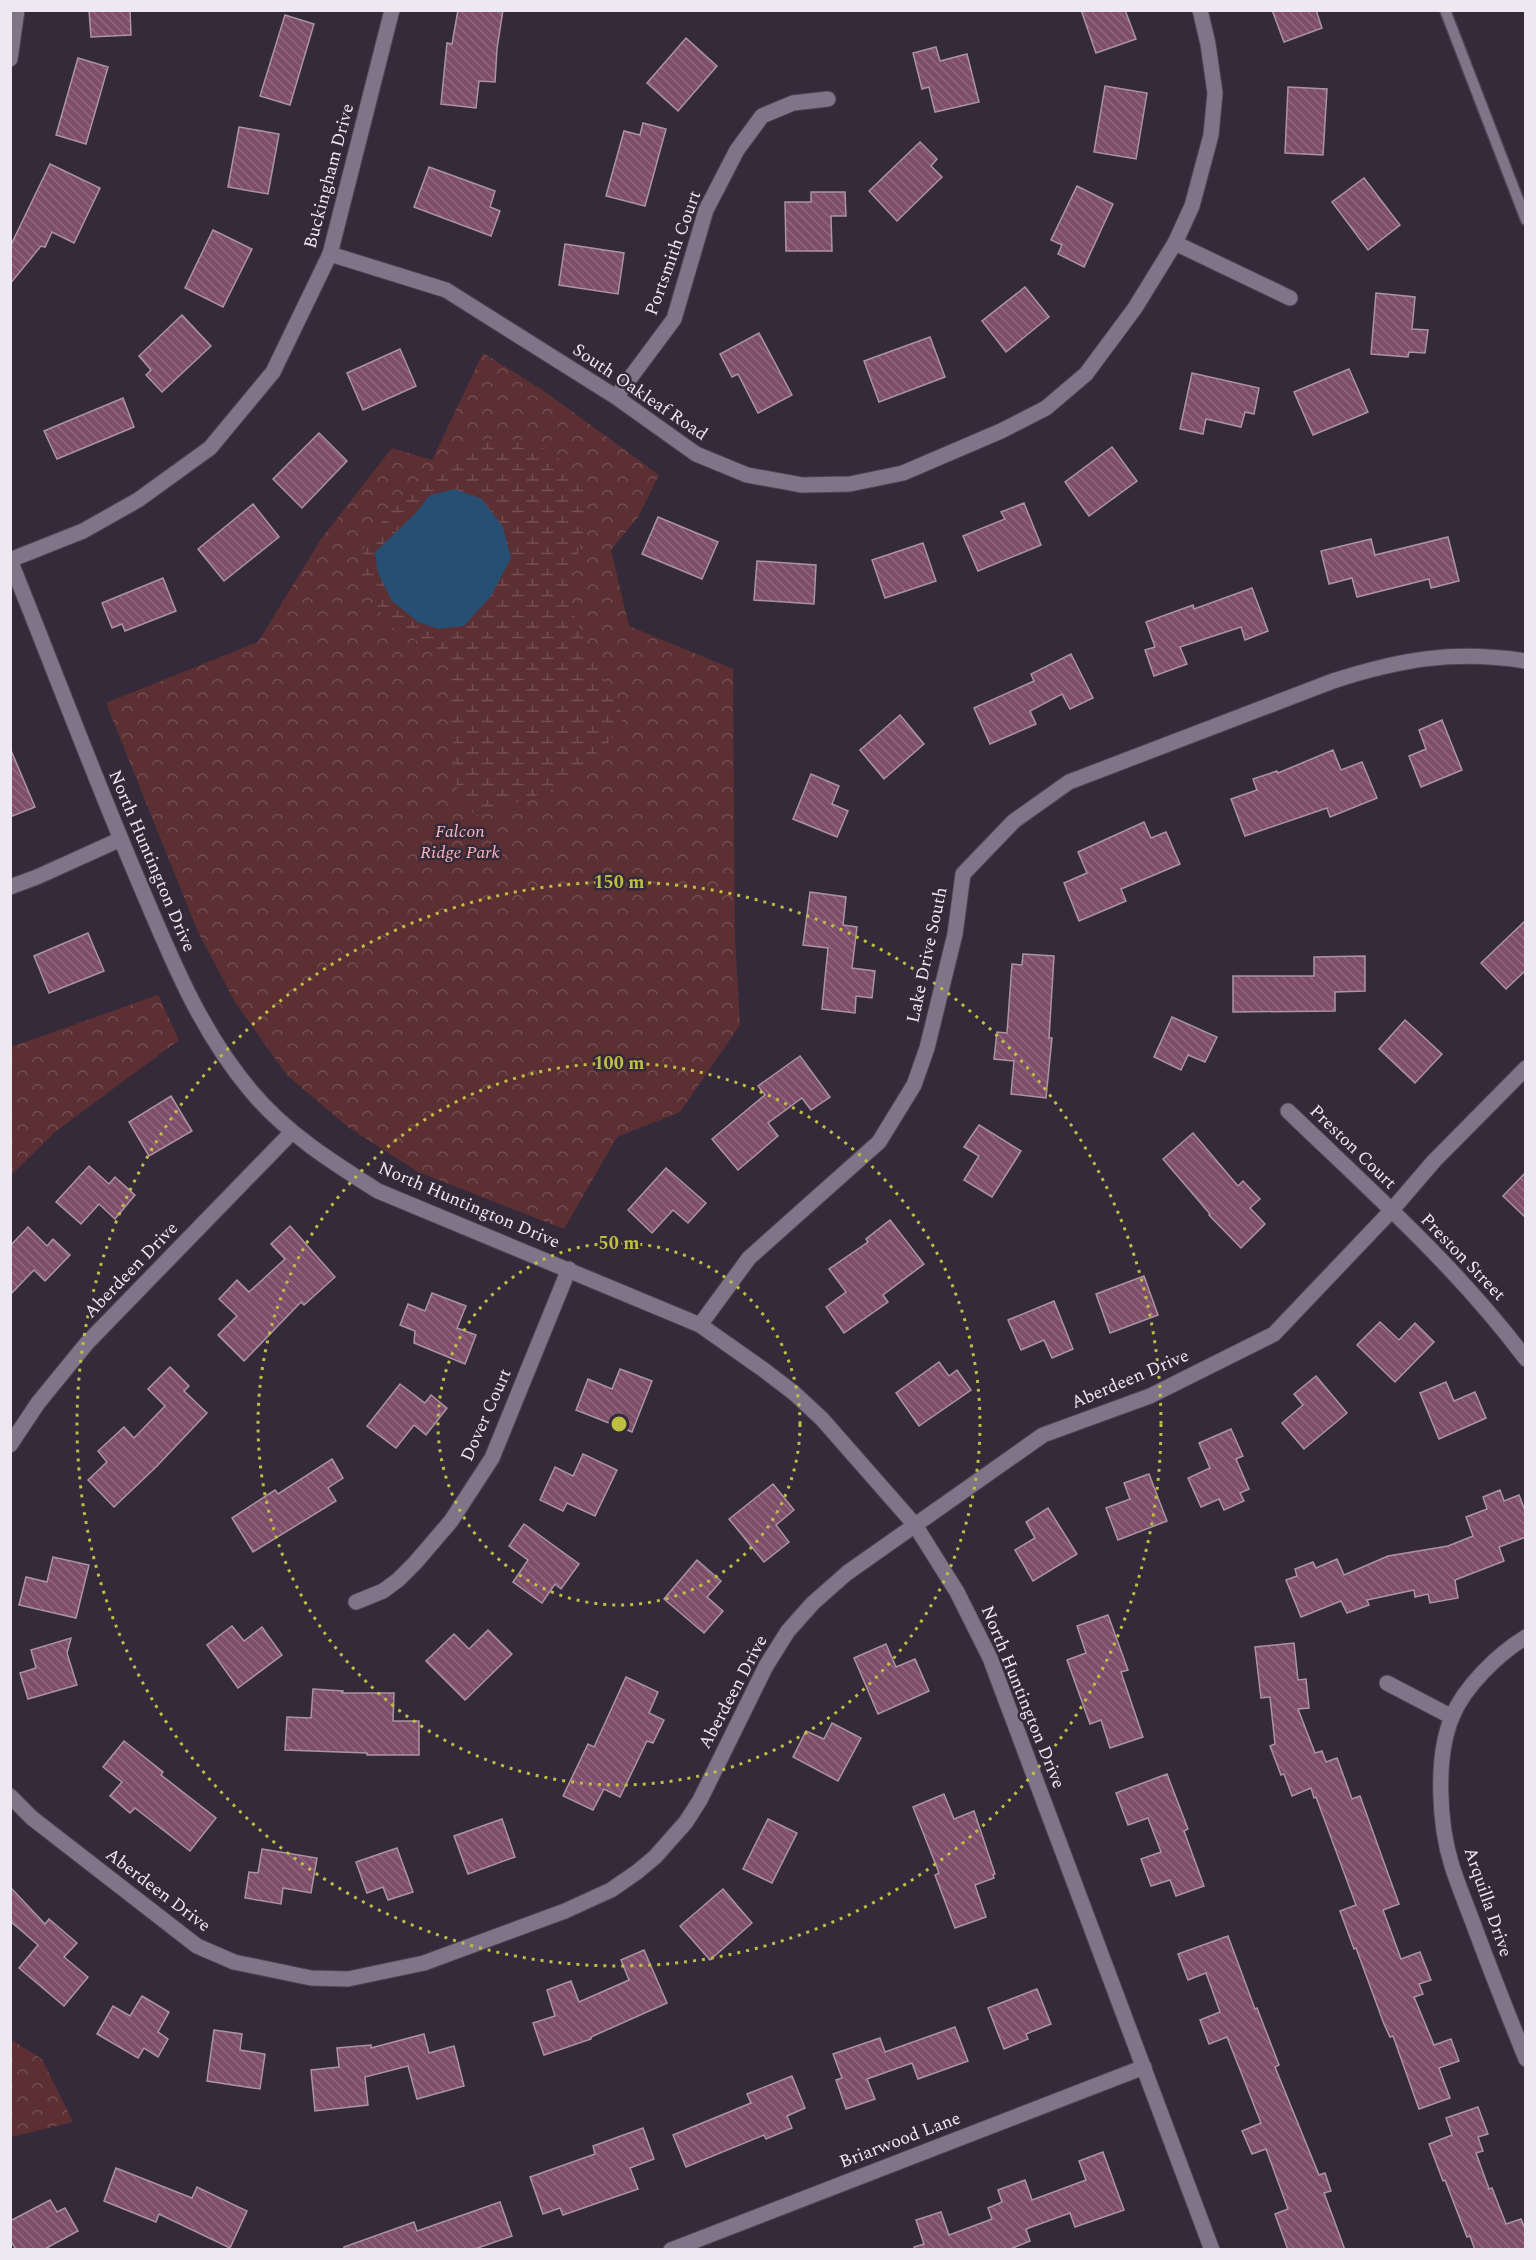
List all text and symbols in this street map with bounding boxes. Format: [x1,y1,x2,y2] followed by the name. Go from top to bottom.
[297,100,361,252] street label: Buckingham Drive
[638,187,708,319] street label: Portsmith Court
[567,337,713,447] street label: South Oakleaf Road
[101,766,203,956] street label: North Huntington Drive
[420,818,501,866] park label: Falcon Ridge Park
[593,869,645,896] text: 150 m
[899,885,955,1025] street label: Lake Drive South
[593,1050,645,1077] text: 100 m
[1303,1098,1403,1196] street label: Preston Court
[374,1154,564,1256] street label: North Huntington Drive
[1414,1207,1512,1307] street label: Preston Street
[78,1215,184,1325] street label: Aberdeen Drive
[599,1230,639,1257] text: 50 m
[1067,1342,1193,1416] street label: Aberdeen Drive
[454,1364,518,1466] street label: Dover Court
[609,1414,629,1434] centre of rings
[974,1601,1072,1793] street label: North Huntington Drive
[692,1630,774,1754] street label: Aberdeen Drive
[100,1841,216,1939] street label: Aberdeen Drive
[1457,1844,1519,1960] street label: Arquilla Drive
[836,2105,964,2175] street label: Briarwood Lane

